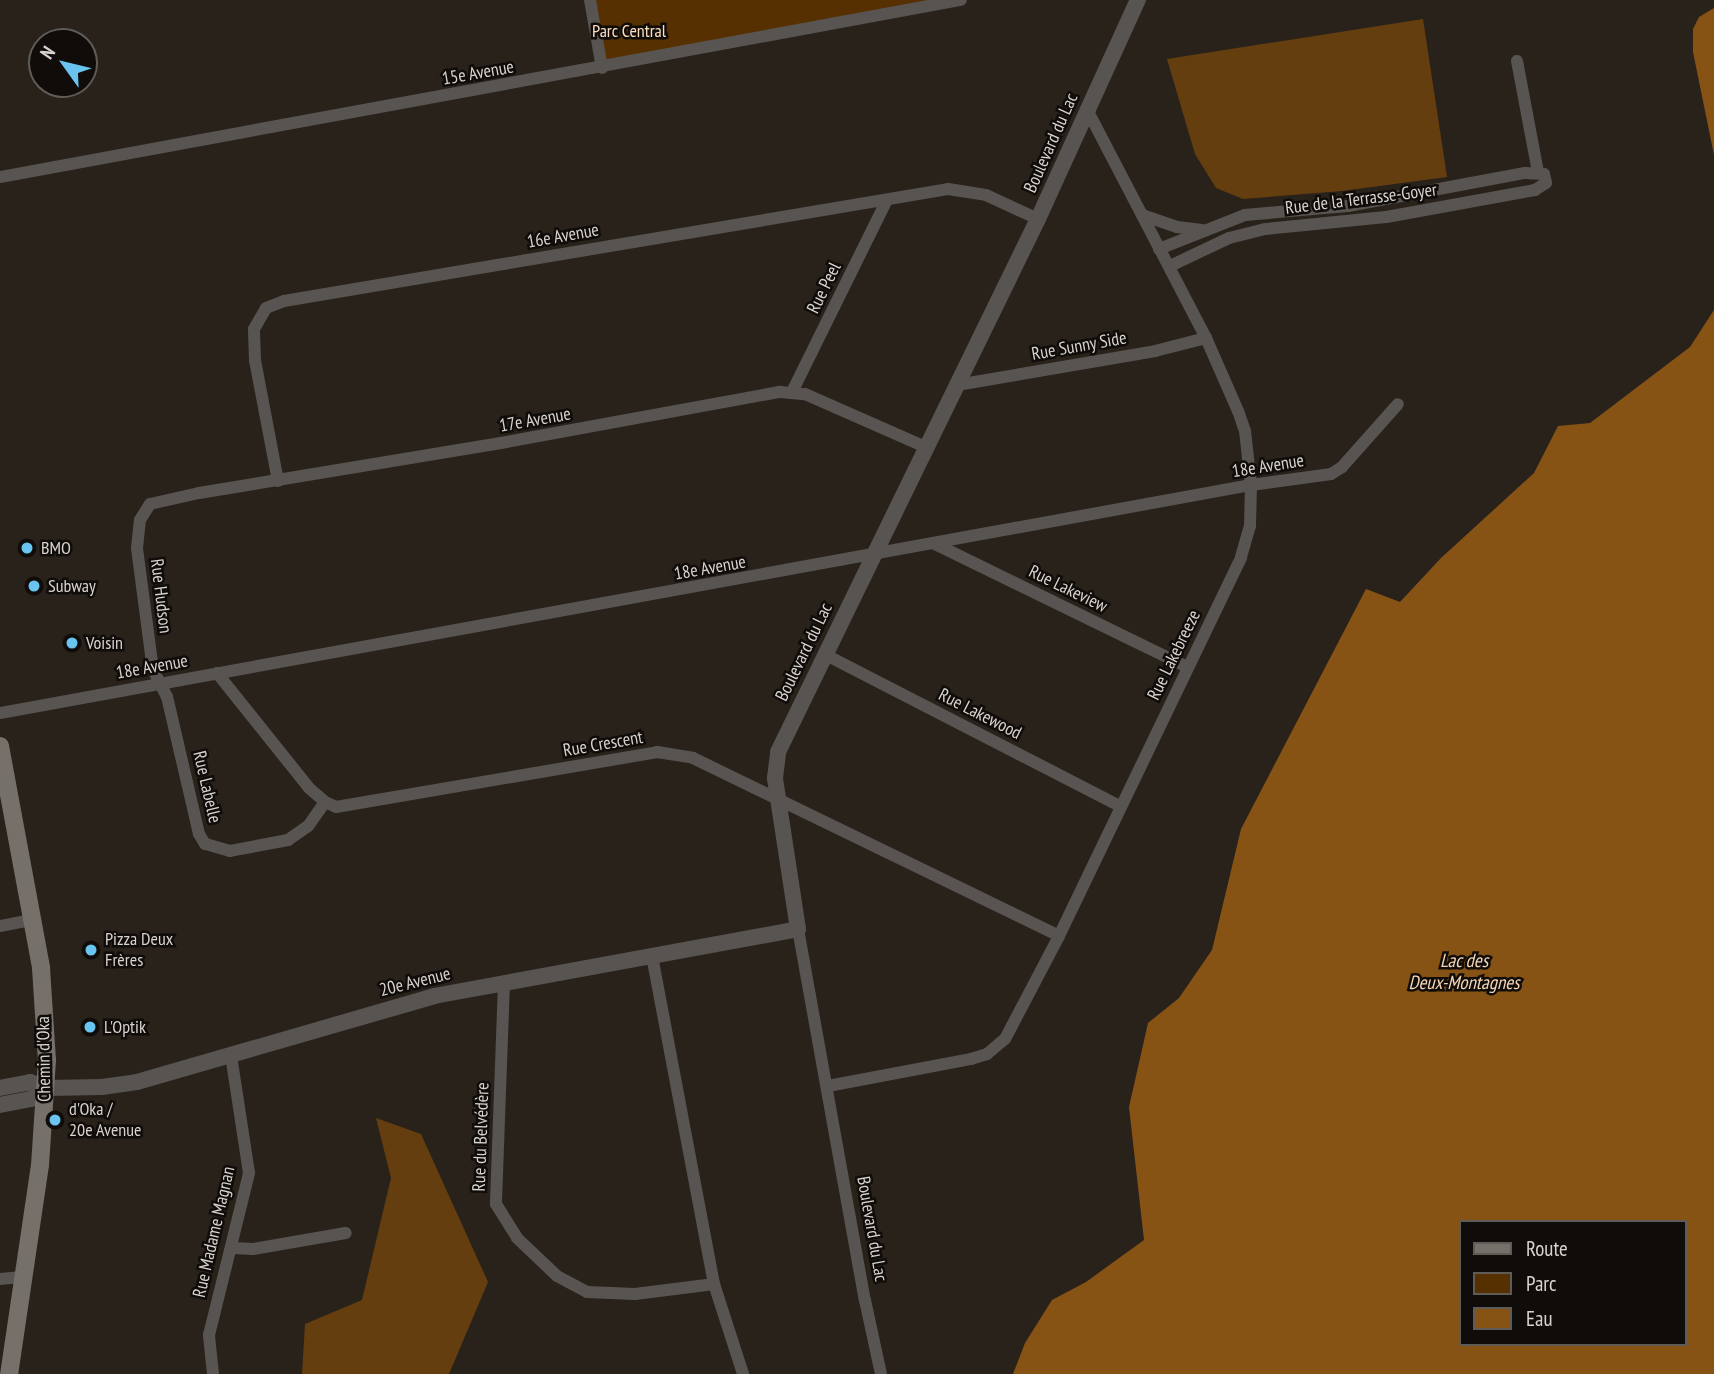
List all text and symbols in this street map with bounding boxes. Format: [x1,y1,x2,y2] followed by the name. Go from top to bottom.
[592,20,666,42] park label: Parc Central
[28,28,98,98] north arrow
[34,41,60,63] text: N
[440,56,516,90] street label: 15e Avenue
[1020,90,1082,196] street label: Boulevard du Lac
[1284,179,1438,219] street label: Rue de la Terrasse-Goyer
[525,219,601,253] street label: 16e Avenue
[802,259,846,317] street label: Rue Peel
[1030,327,1128,365] street label: Rue Sunny Side
[497,403,573,437] street label: 17e Avenue
[1230,450,1306,482] street label: 18e Avenue
[41,537,71,559] place label: BMO
[19,540,35,556] marker: BMO
[672,551,748,585] street label: 18e Avenue
[146,558,176,634] street label: Rue Hudson
[1025,561,1111,617] street label: Rue Lakeview
[48,575,96,597] place label: Subway
[26,578,42,594] marker: Subway
[771,599,837,705] street label: Boulevard du Lac
[1143,607,1205,703] street label: Rue Lakebreeze
[86,632,123,654] place label: Voisin
[64,635,80,651] marker: Voisin
[114,650,190,684] street label: 18e Avenue
[935,684,1025,744] street label: Rue Lakewood
[561,726,645,762] street label: Rue Crescent
[188,749,226,825] street label: Rue Labelle
[105,929,173,972] place label: Pizza Deux Frères
[83,942,99,958] marker: Pizza Deux Frères
[1408,950,1520,994] water label: Lac des Deux-Montagnes
[377,963,453,1001] street label: 20e Avenue
[32,1016,56,1102] street label: Chemin d'Oka
[104,1016,146,1038] place label: L'Optik
[82,1019,98,1035] marker: L'Optik
[468,1082,494,1192] street label: Rue du Belvédère
[69,1099,142,1142] place label: d'Oka / 20e Avenue
[47,1112,63,1128] marker: d'Oka / 20e Avenue
[188,1164,240,1300] street label: Rue Madame Magnan
[852,1175,892,1283] street label: Boulevard du Lac
[1458,1220,1686,1346] legend
[1526,1235,1568,1262] text: Route
[1526,1270,1557,1297] text: Parc
[1526,1305,1553,1332] text: Eau

